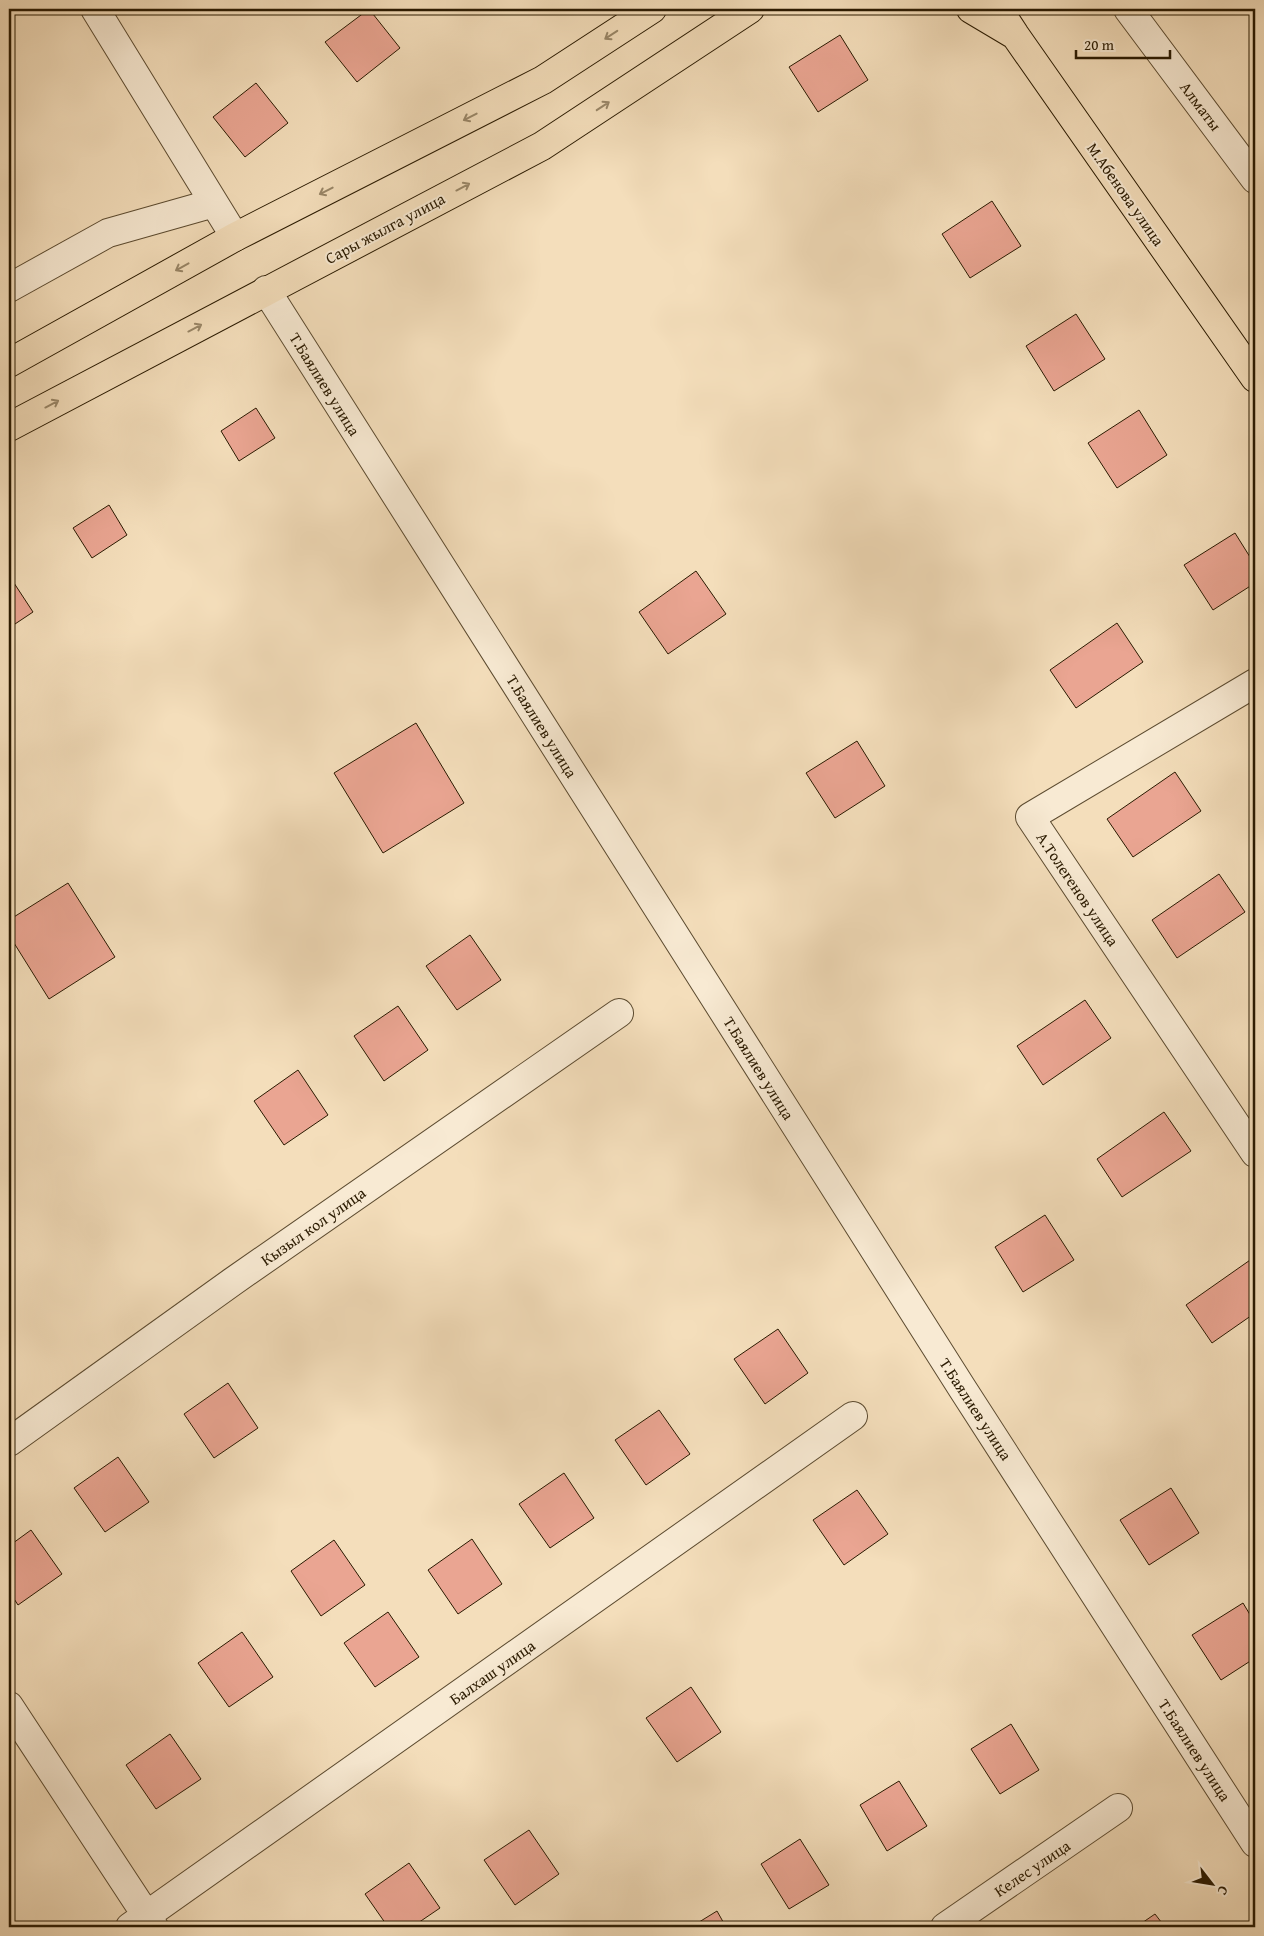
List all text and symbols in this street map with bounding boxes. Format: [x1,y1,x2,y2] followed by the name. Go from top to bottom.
[1076,28,1170,60] scale bar
[604,31,618,41] one-way arrow
[1084,34,1115,55] text: 20 m
[1174,76,1228,136] street label: Алматы
[596,100,610,110] one-way arrow
[463,112,478,122] one-way arrow
[1081,137,1171,251] street label: М.Абенова улица
[455,182,470,191] one-way arrow
[321,186,449,270] street label: Сары жылга улица
[319,187,334,196] one-way arrow
[175,262,190,272] one-way arrow
[187,323,202,332] one-way arrow
[284,328,367,441] street label: Т.Баялиев улица
[44,399,59,409] one-way arrow
[501,670,584,783] street label: Т.Баялиев улица
[1031,827,1125,951] street label: А.Толегенов улица
[718,1012,801,1125] street label: Т.Баялиев улица
[256,1181,371,1271] street label: Кызыл кол улица
[934,1353,1018,1465] street label: Т.Баялиев улица
[444,1633,540,1711] street label: Балхаш улица
[1153,1694,1237,1806] street label: Т.Баялиев улица
[989,1833,1075,1902] street label: Келес улица
[1186,1858,1236,1908] north arrow
[1212,1882,1234,1899] text: С

